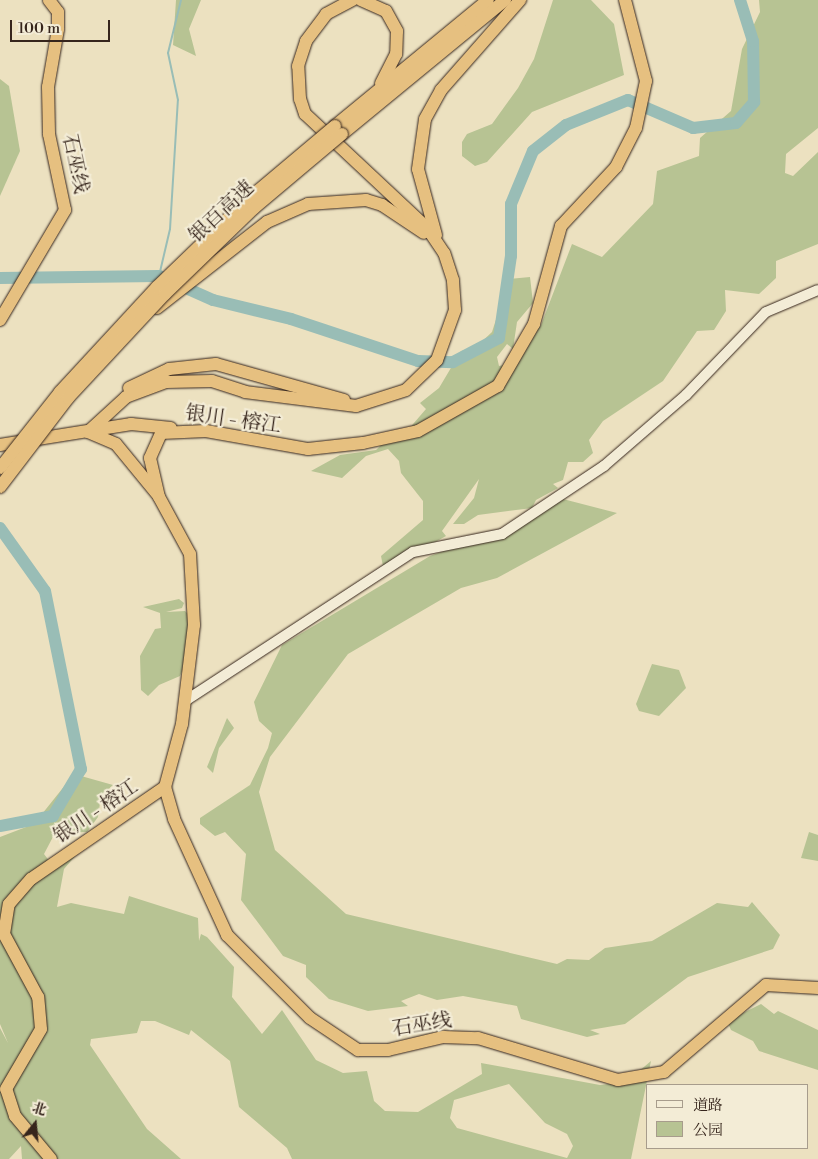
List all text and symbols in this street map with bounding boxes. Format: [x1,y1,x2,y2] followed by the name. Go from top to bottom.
[12,10,112,42] scale bar
[18,19,60,38] text: 100 m
[57,132,93,196] street label: 石巫线
[185,176,259,248] street label: 银百高速
[184,401,282,439] street label: 银川 - 榕江
[49,775,143,849] street label: 银川 - 榕江
[390,1008,454,1042] street label: 石巫线
[646,1084,808,1149] legend
[693,1096,723,1115] text: 道路
[10,1099,60,1149] north arrow
[30,1099,49,1120] text: 北
[693,1121,723,1140] text: 公园

